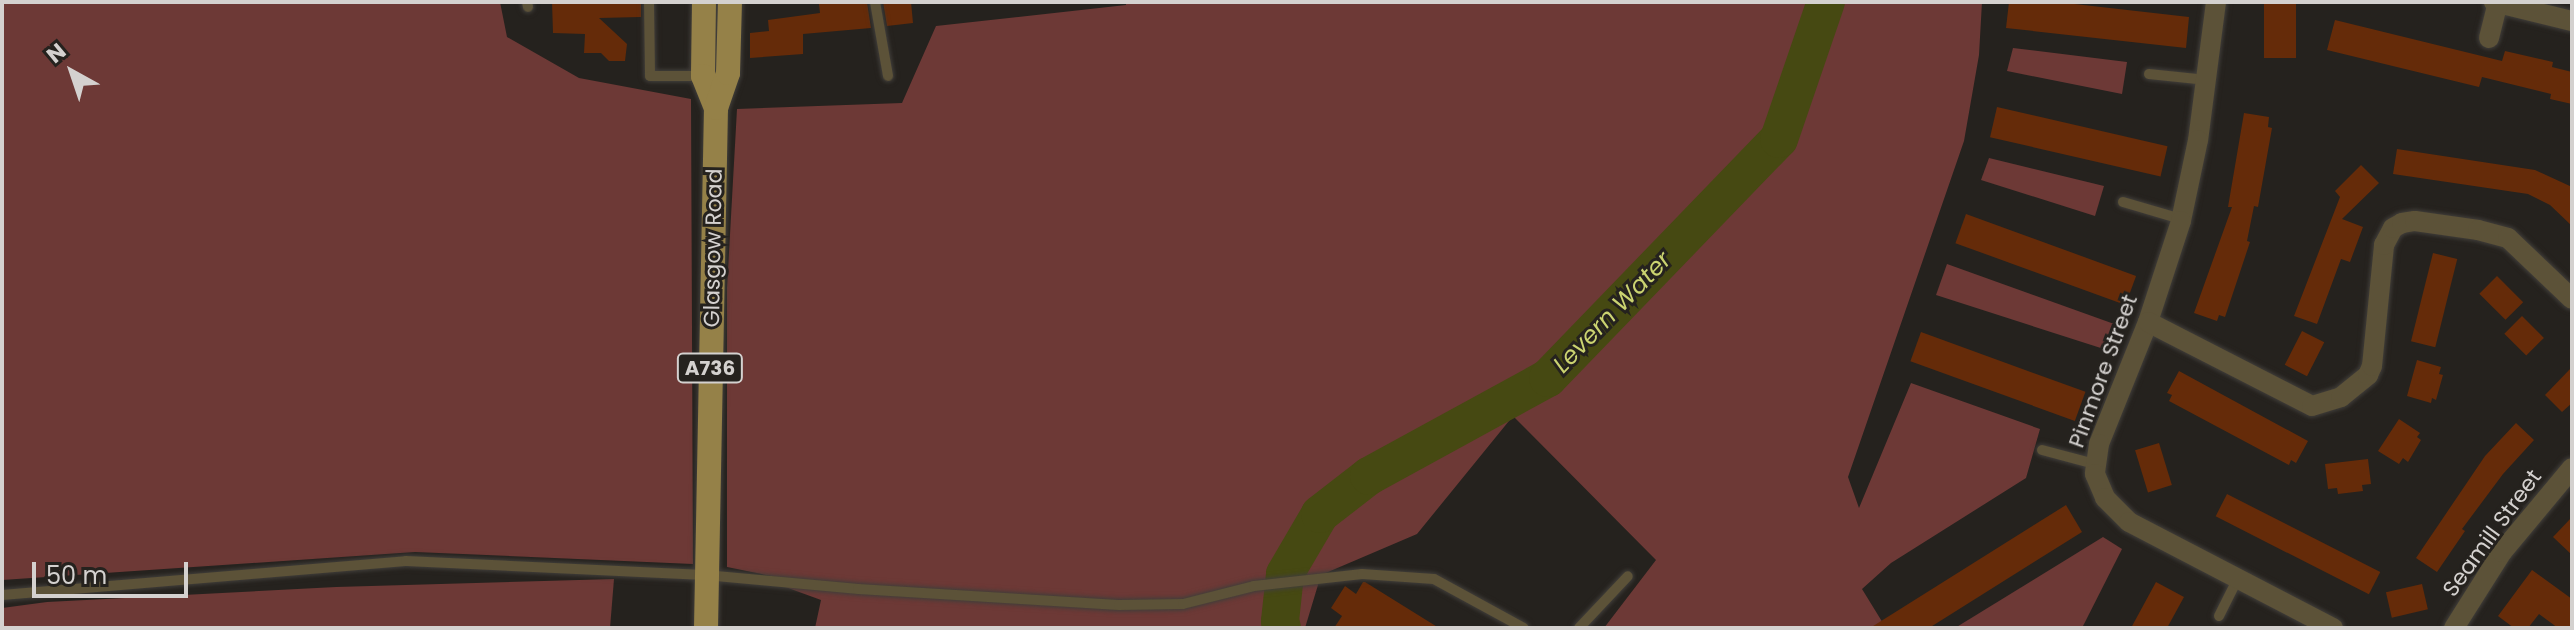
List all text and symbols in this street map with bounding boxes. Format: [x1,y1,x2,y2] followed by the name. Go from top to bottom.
[32,32,112,112] north arrow
[40,36,73,70] text: N
[698,168,728,328] street label: Glasgow Road
[1547,245,1677,379] water label: Levern Water
[2063,291,2143,451] street label: Pinmore Street
[676,352,744,384] road number: A736
[2437,464,2547,602] street label: Seamill Street
[36,546,192,596] scale bar
[46,559,107,592] text: 50 m

